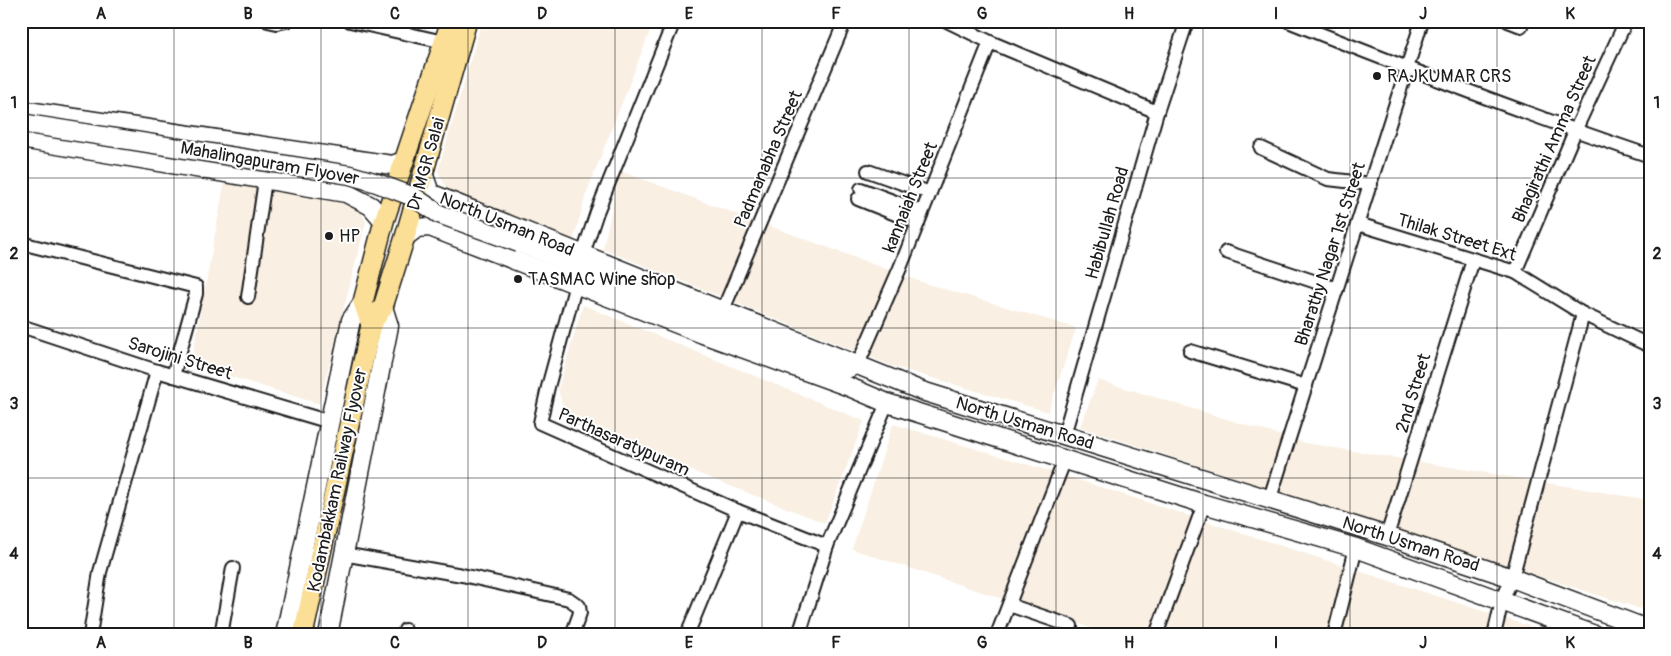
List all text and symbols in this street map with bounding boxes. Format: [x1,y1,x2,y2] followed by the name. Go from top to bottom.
[96,4,107,24] text: A
[243,4,253,24] text: B
[390,4,400,24] text: C
[537,4,547,24] text: D
[685,4,694,24] text: E
[831,4,841,24] text: F
[977,4,988,24] text: G
[1124,4,1134,24] text: H
[1274,4,1278,24] text: I
[1419,4,1427,24] text: J
[1565,4,1575,24] text: K
[1507,51,1602,227] street label: Bhagirathi Amma Street
[1387,65,1512,88] place label: RAJKUMAR CRS
[1371,70,1383,82] marker: RAJKUMAR CRS
[729,86,808,231] street label: Padmanabha Street
[11,93,17,113] text: 1
[1654,93,1660,113] text: 1
[402,115,451,213] street label: Dr MGR Salai
[179,136,362,191] street label: Mahalingapuram Flyover
[878,138,943,256] street label: kannaiah Street
[1290,159,1371,349] street label: Bharathy Nagar 1st Street
[1080,164,1135,282] street label: Habibullah Road
[436,187,577,262] street label: North Usman Road
[1395,208,1520,267] street label: Thilak Street Ext
[339,225,360,248] place label: HP
[323,230,335,242] marker: HP
[10,244,19,264] text: 2
[1653,244,1662,264] text: 2
[528,268,675,291] place label: TASMAC Wine shop
[512,273,524,285] marker: TASMAC Wine shop
[125,332,236,385] street label: Sarojini Street
[1391,350,1437,436] street label: 2nd Street
[302,365,373,594] street label: Kodambakkam Railway Flyover
[953,392,1097,455] street label: North Usman Road
[10,394,19,414] text: 3
[1653,394,1662,414] text: 3
[554,403,693,482] street label: Parthasaratypuram
[1339,511,1482,578] street label: North Usman Road
[9,544,19,564] text: 4
[1652,544,1662,564] text: 4
[96,633,107,653] text: A
[243,633,253,653] text: B
[390,633,400,653] text: C
[537,633,547,653] text: D
[685,633,694,653] text: E
[831,633,841,653] text: F
[977,633,988,653] text: G
[1124,633,1134,653] text: H
[1274,633,1278,653] text: I
[1419,633,1427,653] text: J
[1565,633,1575,653] text: K

